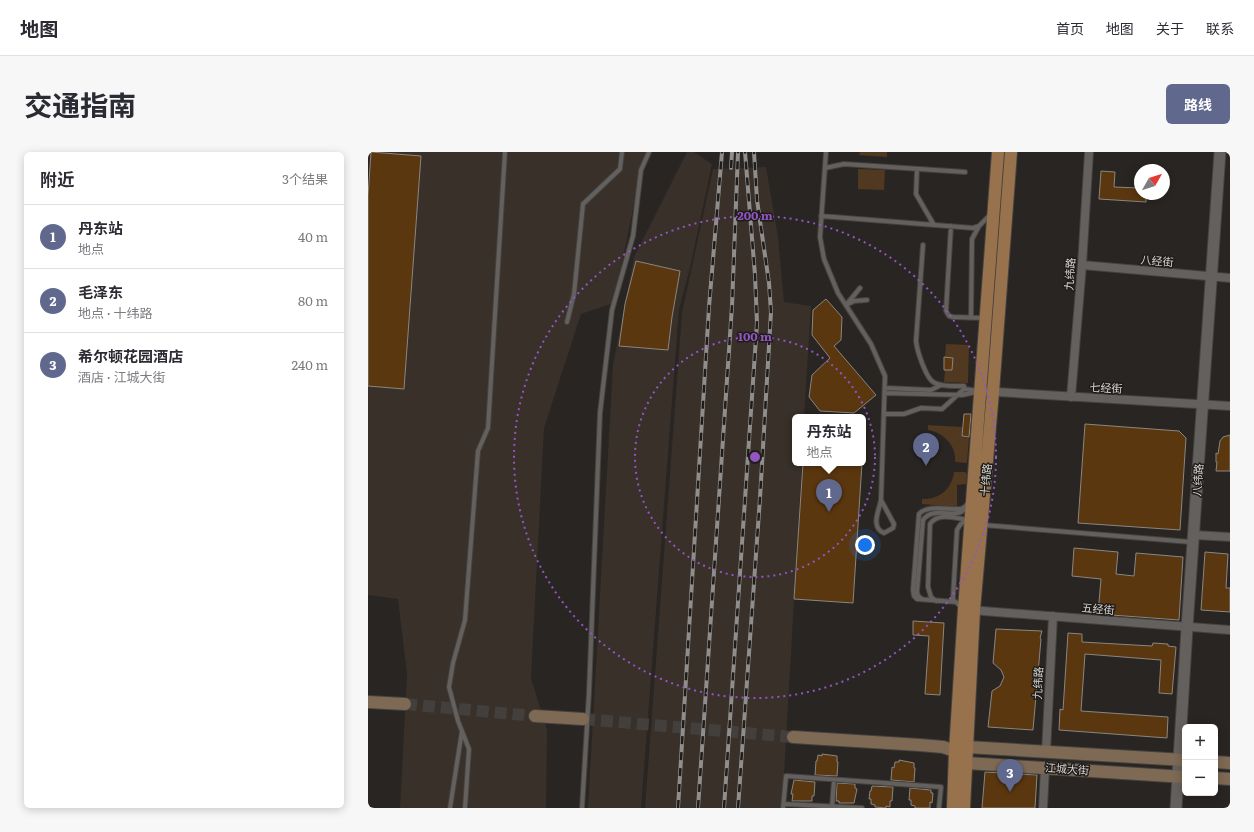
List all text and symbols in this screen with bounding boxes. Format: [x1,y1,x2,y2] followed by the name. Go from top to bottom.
[20,14,58,42] text: 地图
[1056,18,1084,38] text: 首页
[1106,18,1134,38] text: 地图
[1156,18,1184,38] text: 关于
[1206,18,1234,38] text: 联系
[24,83,136,125] text: 交通指南
[1166,84,1230,124] button: 路线
[1134,164,1170,200] north arrow
[40,166,74,191] text: 附近
[282,169,328,188] text: 3个结果
[737,206,773,224] text: 200 m
[78,216,123,239] text: 丹东站
[50,227,56,246] text: 1
[298,227,328,246] text: 40 m
[78,239,104,258] text: 地点
[1140,251,1174,269] street label: 八经街
[1060,257,1078,291] street label: 九纬路
[78,280,123,303] text: 毛泽东
[50,291,56,310] text: 2
[298,291,328,310] text: 80 m
[78,303,153,322] text: 地点 · 十纬路
[738,327,772,345] text: 100 m
[78,344,183,367] text: 希尔顿花园酒店
[49,355,57,374] text: 3
[292,355,328,374] text: 240 m
[78,367,166,386] text: 酒店 · 江城大街
[1089,378,1123,396] street label: 七经街
[792,414,866,466] popup
[806,419,852,442] text: 丹东站
[913,433,939,466] pin: 2
[806,442,833,461] text: 地点
[748,450,762,464] centre of rings
[976,463,994,497] street label: 十纬路
[1188,463,1206,497] street label: 八纬路
[816,479,842,512] pin: 1
[855,535,875,555] your location
[1081,599,1115,617] street label: 五经街
[1028,666,1046,700] street label: 九纬路
[1182,724,1218,796] map controls
[1182,724,1218,760] button: +
[1045,758,1090,778] street label: 江城大街
[997,759,1023,792] pin: 3
[1182,760,1218,796] button: −

